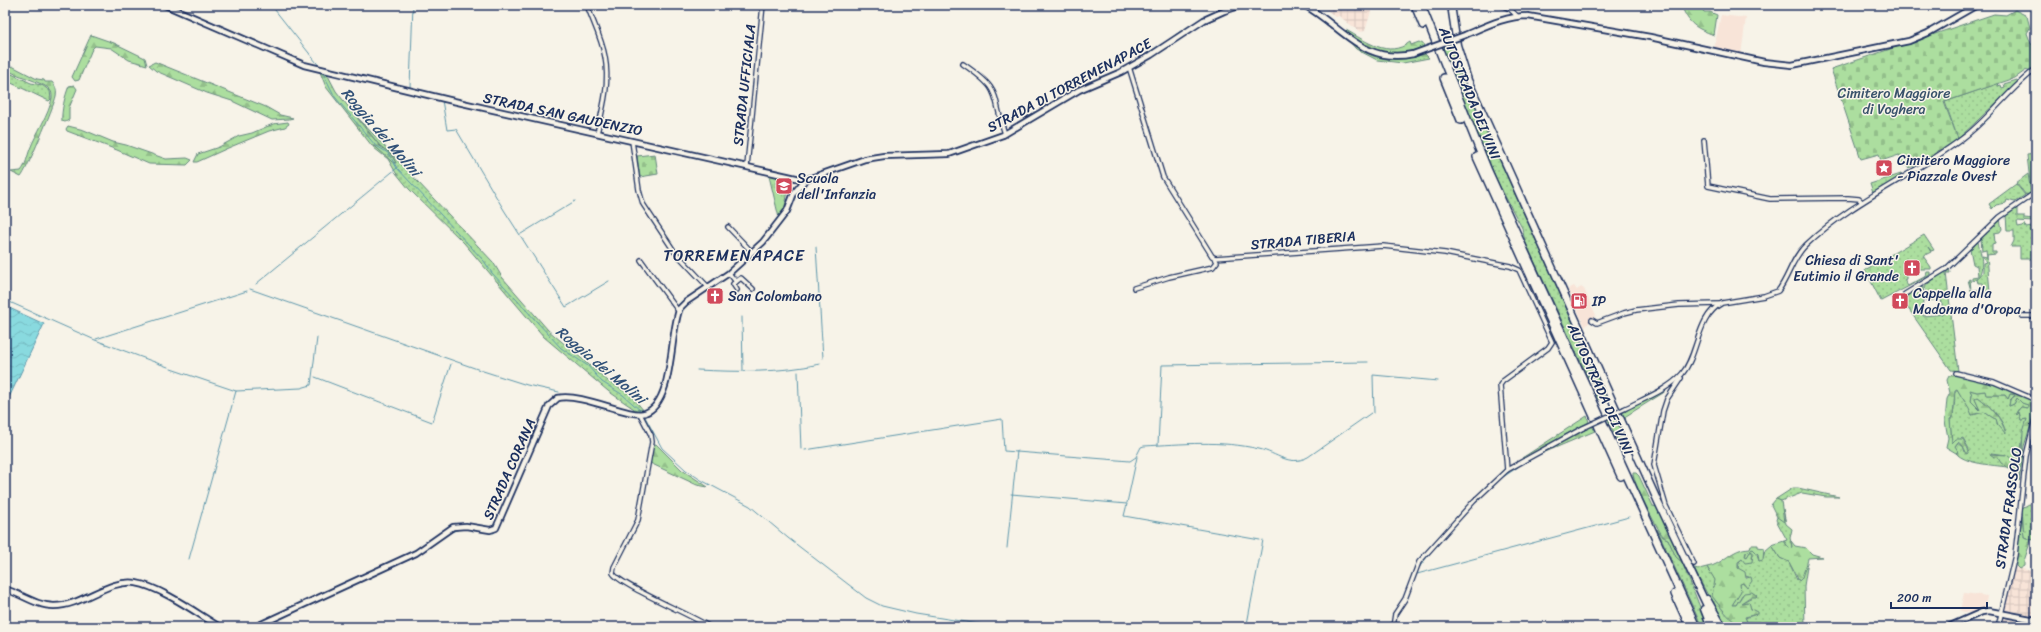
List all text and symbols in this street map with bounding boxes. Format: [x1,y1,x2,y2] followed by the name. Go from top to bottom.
[1431,22,1508,164] street label: AUTOSTRADA DEI VINI
[726,23,763,147] street label: STRADA UFFICIALA
[982,31,1157,140] street label: STRADA DI TORREMENAPACE
[335,81,429,185] water label: Roggia dei Molini
[1837,81,1951,122] park label: Cimitero Maggiore di Voghera
[481,85,645,144] street label: STRADA SAN GAUDENZIO
[1897,148,2010,189] place label: Cimitero Maggiore - Piazzale Ovest
[1874,158,1894,178] place icon: Cimitero Maggiore - Piazzale Ovest
[797,166,876,207] place label: Scuola dell'Infanzia
[774,176,794,196] school or university icon: Scuola dell'Infanzia
[1250,223,1357,258] street label: STRADA TIBERIA
[663,241,805,270] district label: TORREMENAPACE
[1793,248,1899,289] place label: Chiesa di Sant' Eutimio il Grande
[1902,258,1922,278] church icon: Chiesa di Sant' Eutimio il Grande
[1913,281,2022,322] place label: Cappella alla Madonna d'Oropa
[728,284,822,309] place label: San Colombano
[705,286,725,306] church icon: San Colombano
[1591,289,1607,314] place label: IP
[1569,291,1589,311] fuel station icon: IP
[1890,291,1910,311] church icon: Cappella alla Madonna d'Oropa
[1560,318,1641,460] street label: AUTOSTRADA DEI VINI
[550,319,654,413] water label: Roggia dei Molini
[476,414,543,524] street label: STRADA CORANA
[1988,446,2029,570] street label: STRADA FRASSOLO
[1891,584,1987,610] scale bar
[1897,587,1931,609] text: 200 m

